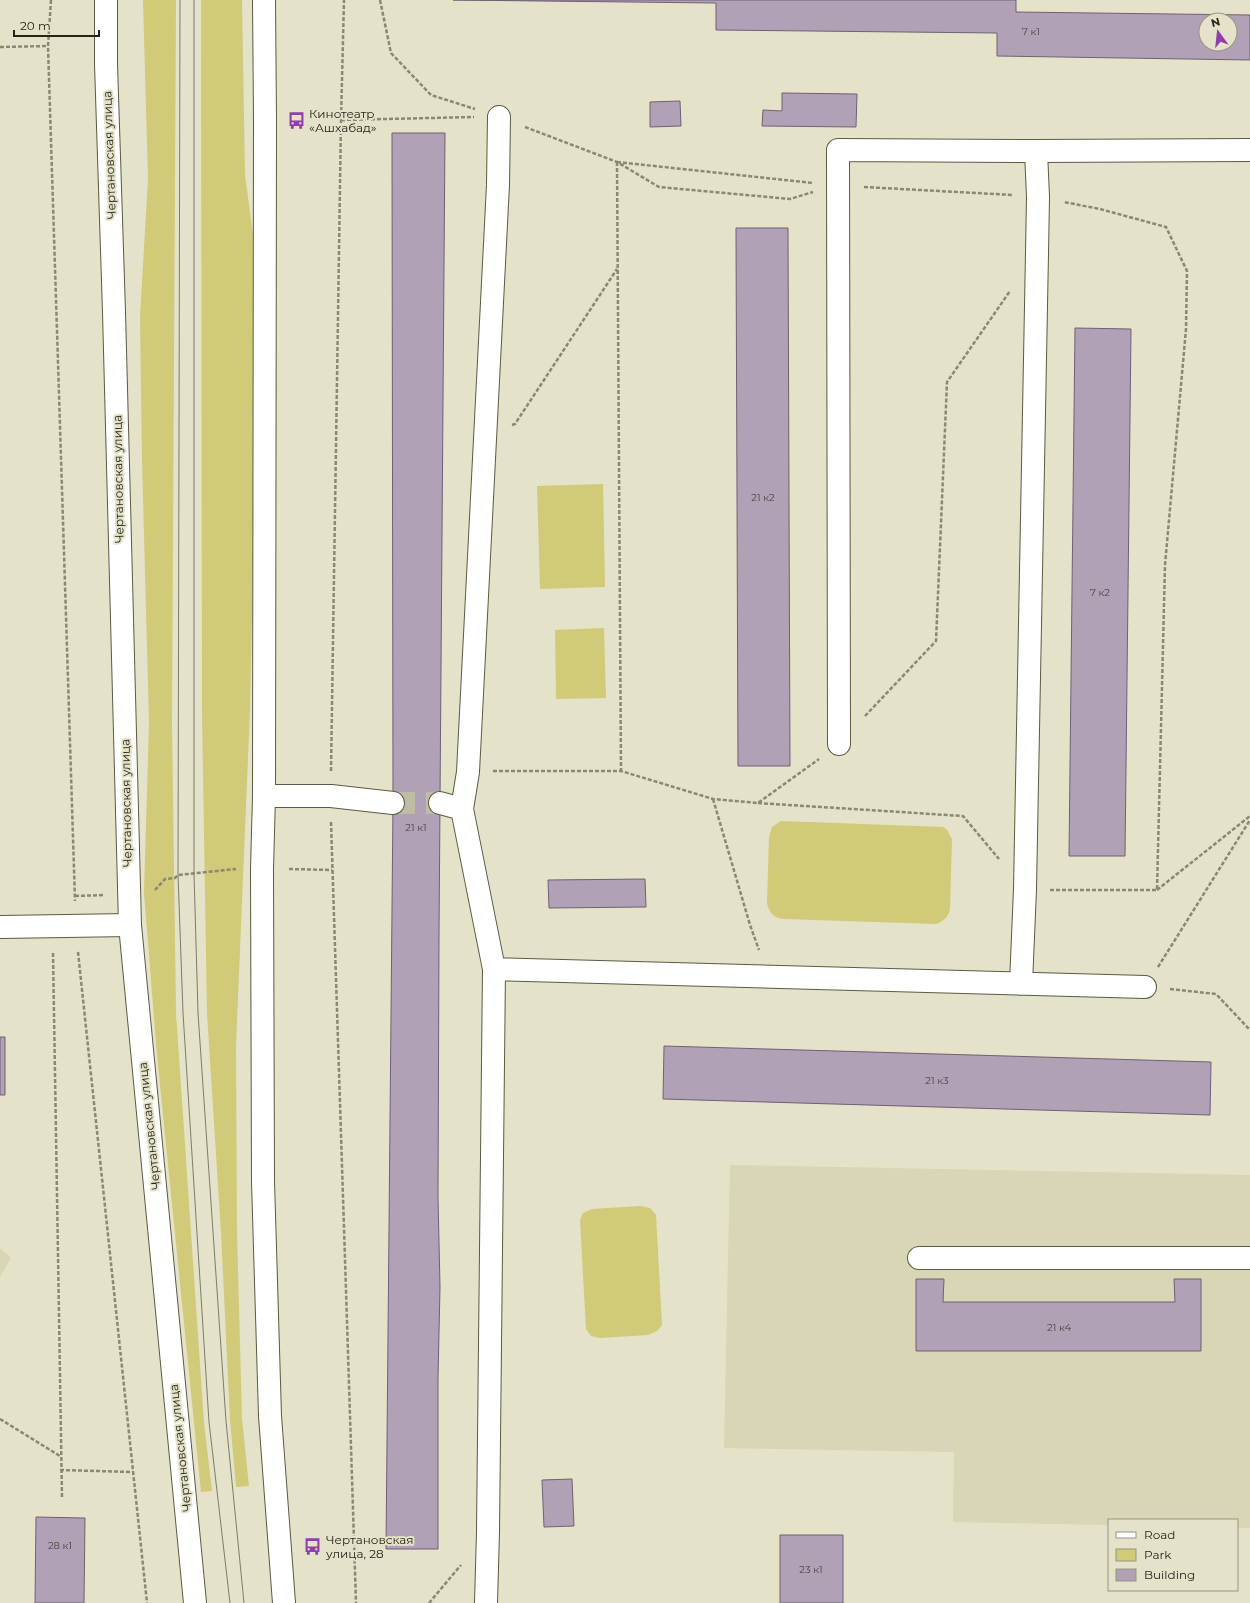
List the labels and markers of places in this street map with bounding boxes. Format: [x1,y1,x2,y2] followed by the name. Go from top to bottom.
[309,106,377,135] place label: Кинотеатр «Ашхабад»
[286,110,306,130] bus stop icon: Кинотеатр «Ашхабад»
[325,1532,414,1561] place label: Чертановская улица, 28
[303,1536,323,1556] bus stop icon: Чертановская улица, 28

